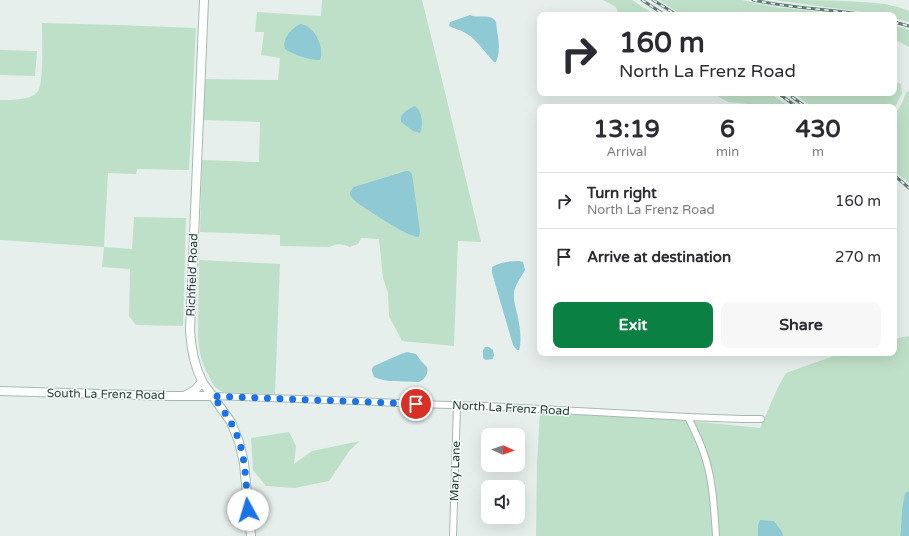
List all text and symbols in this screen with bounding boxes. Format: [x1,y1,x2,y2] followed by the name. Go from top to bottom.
[619,26,705,60] text: 160 m
[553,28,605,80] icon: right
[619,60,796,82] text: North La Frenz Road
[593,115,660,144] text: 13:19
[720,115,735,144] text: 6
[795,115,841,144] text: 430
[606,144,647,160] text: Arrival
[716,144,739,160] text: min
[812,144,824,160] text: m
[587,184,657,202] text: Turn right
[553,190,575,212] icon: right
[835,192,881,210] text: 160 m
[587,202,715,218] text: North La Frenz Road
[184,233,200,317] street label: Richfield Road
[553,246,575,268] icon: arrive
[587,248,731,266] text: Arrive at destination
[835,248,881,266] text: 270 m
[553,302,713,348] button: Exit
[721,302,881,348] button: Share
[47,386,165,402] street label: South La Frenz Road
[399,387,433,421] pin
[405,393,427,415] icon: arrive
[452,398,570,418] street label: North La Frenz Road
[481,428,525,472] north arrow
[481,428,525,524] map controls
[447,440,463,501] street label: Mary Lane
[481,480,525,524] button: sound
[227,489,269,531] position arrow

